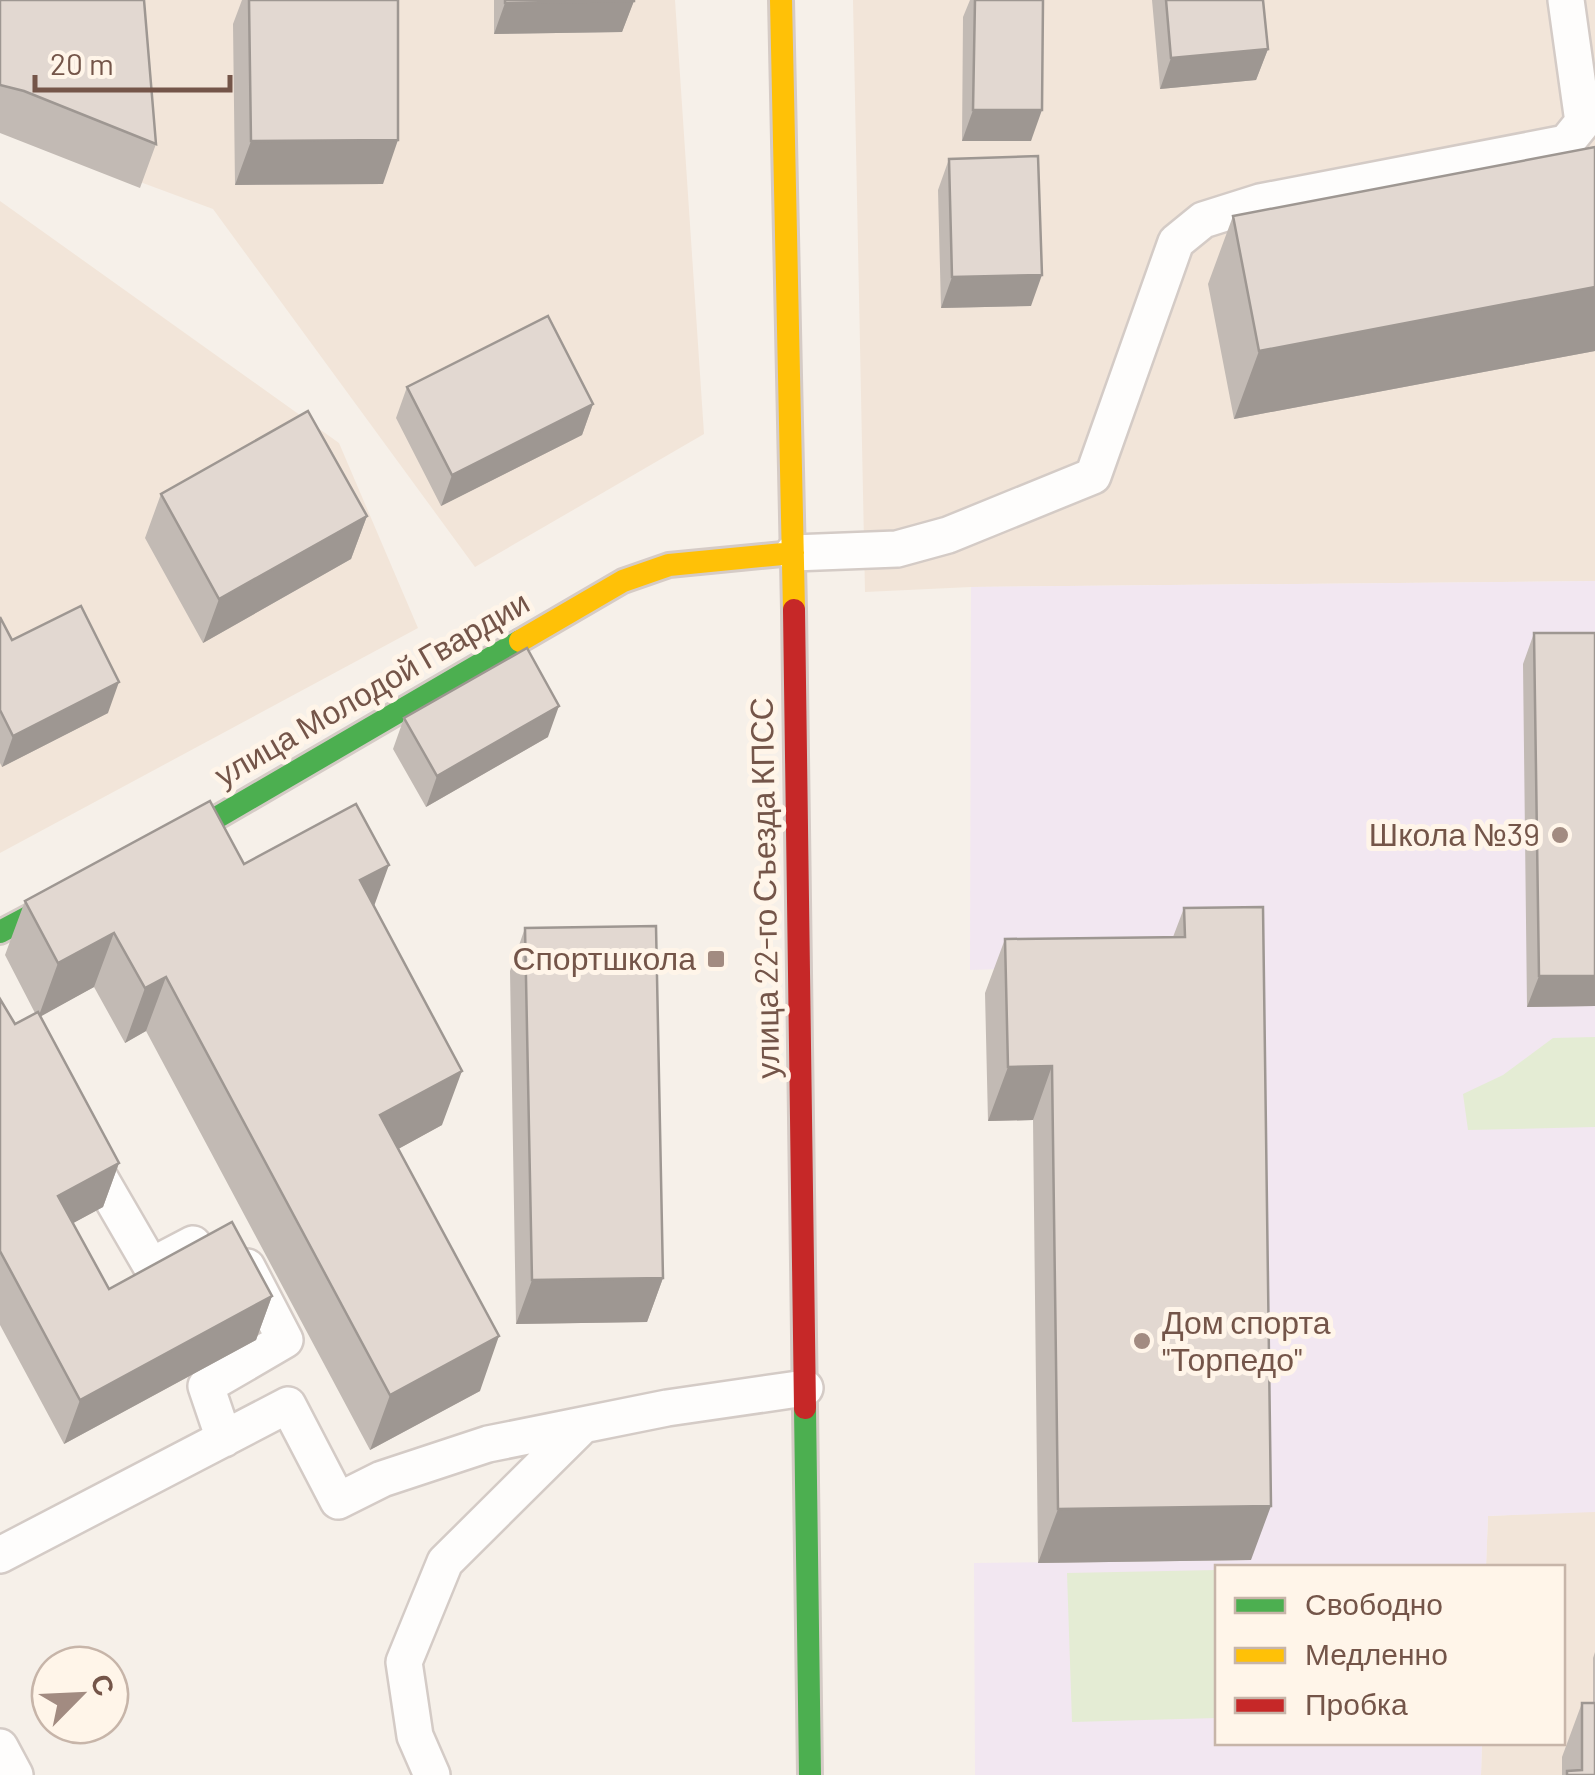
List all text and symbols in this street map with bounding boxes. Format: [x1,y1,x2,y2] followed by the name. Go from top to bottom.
[35,30,230,92] scale bar
[50,45,114,81] text: 20 m
[207,582,536,794] street label: улица Молодой Гвардии
[741,697,786,1079] street label: улица 22-го Съезда КПСС
[1369,814,1540,852] place label: Школа №39
[1549,824,1571,846] marker: Школа №39
[512,938,696,977] place label: Спортшкола
[705,948,727,970] marker: Спортшкола
[1162,1302,1331,1378] place label: Дом спорта "Торпедо"
[1131,1330,1153,1352] marker: Дом спорта "Торпедо"
[1215,1565,1565,1745] legend
[1305,1585,1443,1621] text: Свободно
[1305,1635,1448,1671] text: Медленно
[30,1645,130,1745] north arrow
[84,1668,123,1701] text: С
[1305,1685,1408,1721] text: Пробка

